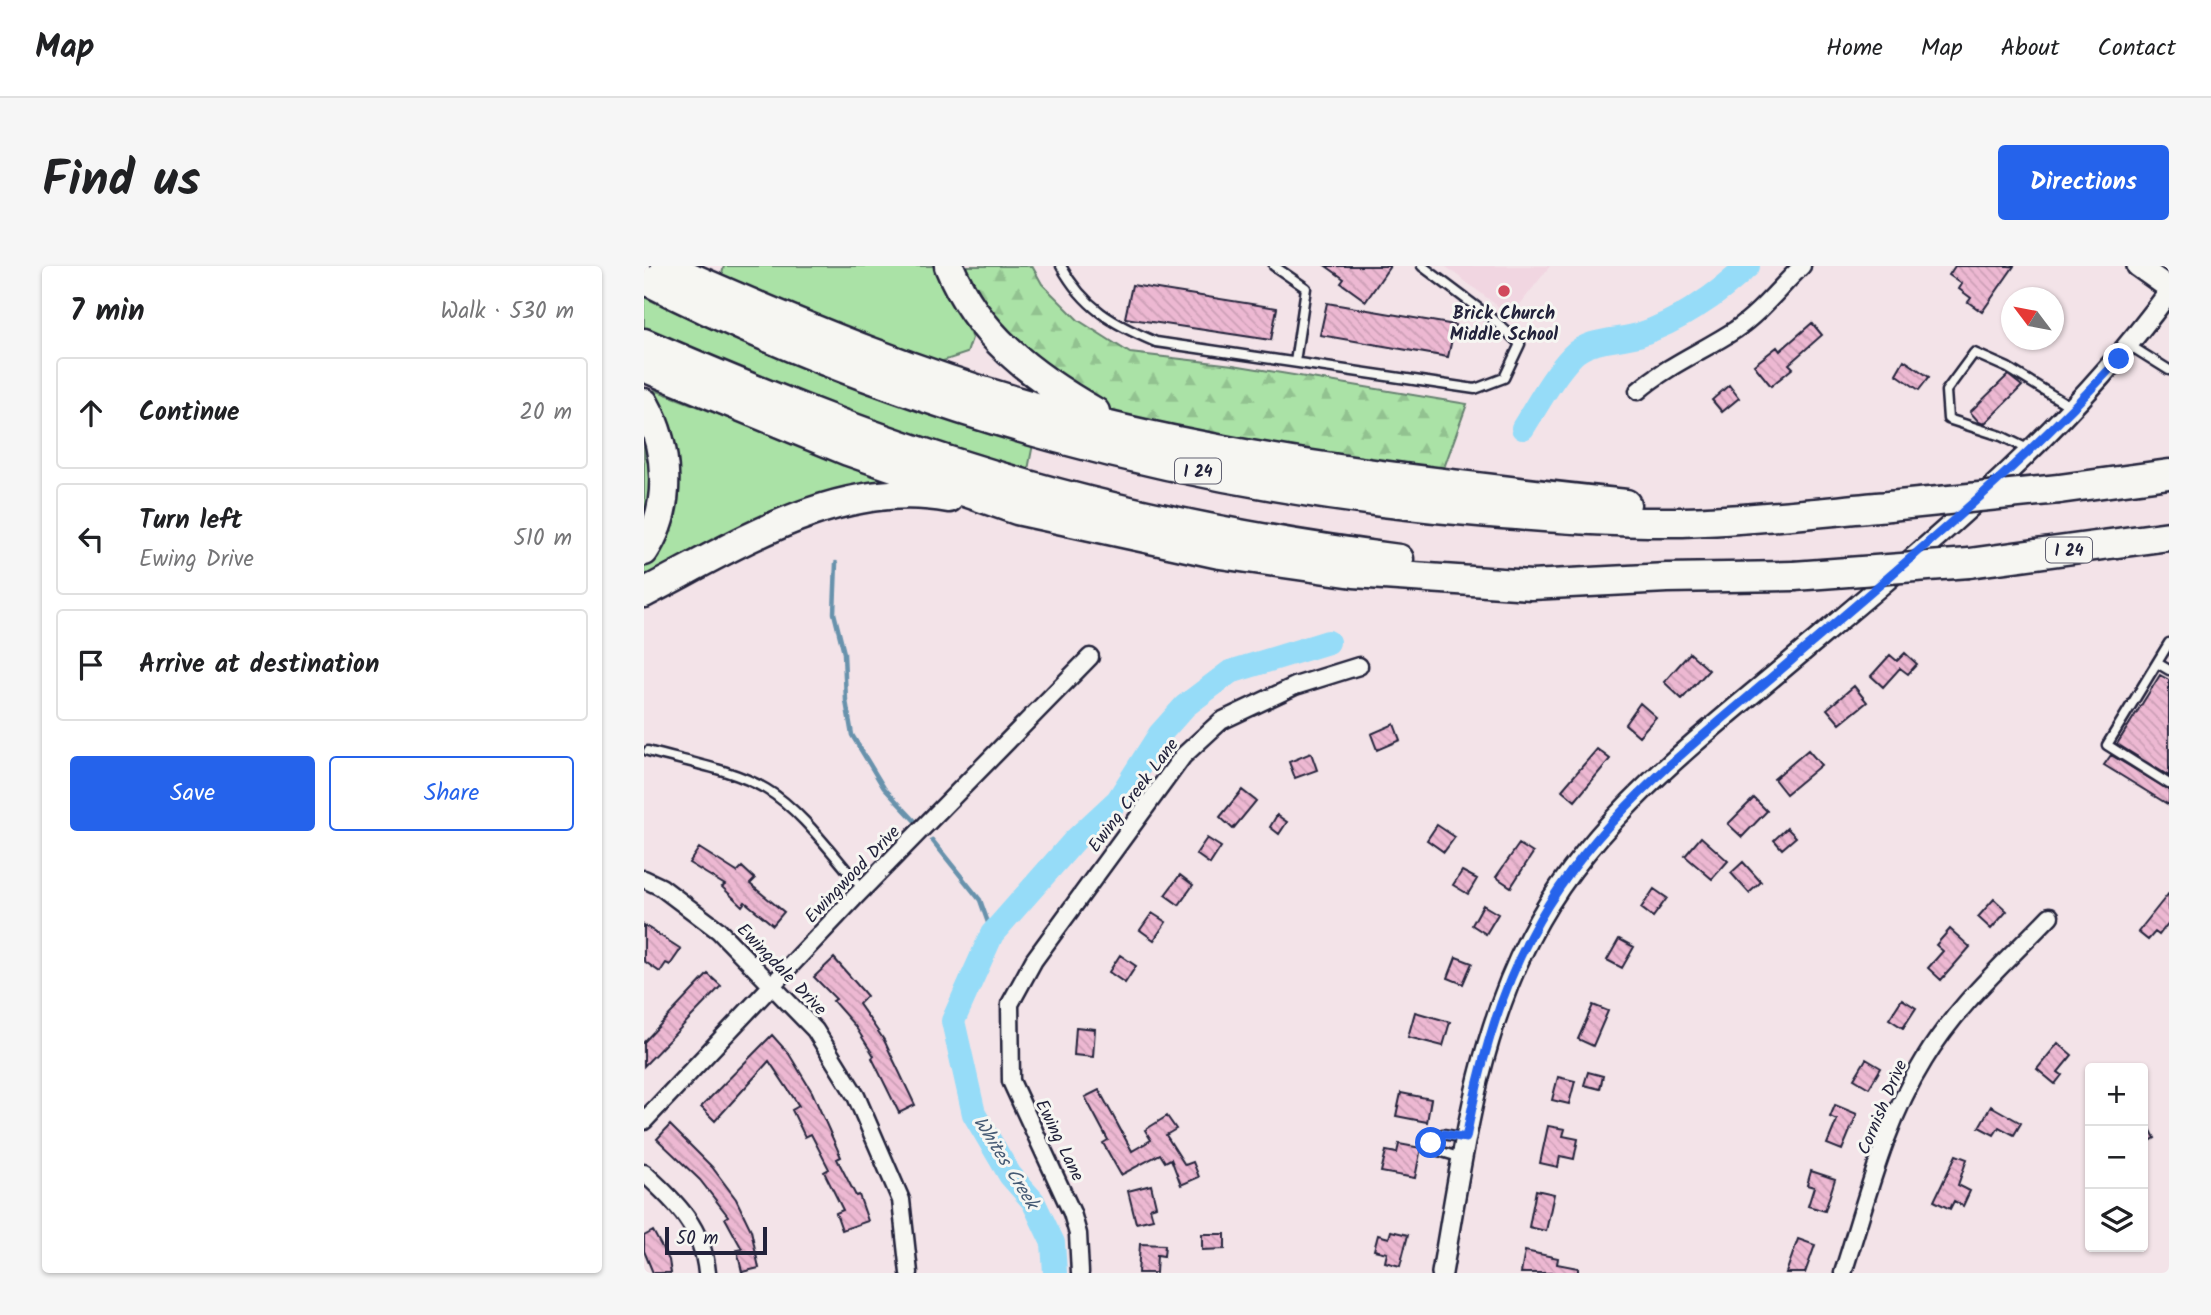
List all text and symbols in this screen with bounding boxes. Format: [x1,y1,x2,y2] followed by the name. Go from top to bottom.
[35,22,95,75] text: Map
[1826,29,1883,68] text: Home
[1921,29,1963,68] text: Map
[2001,29,2059,68] text: About
[2097,29,2176,68] text: Contact
[42,143,200,221] text: Find us
[1998,145,2169,220] button: Directions
[1496,283,1512,299] marker: Brick Church Middle School
[2001,287,2064,350] north arrow
[70,288,145,336] text: 7 min
[440,294,574,330] text: Walk · 530 m
[1450,300,1558,350] place label: Brick Church Middle School
[2103,343,2134,374] route end
[139,392,240,434] text: Continue
[72,394,110,432] icon: ahead
[520,395,572,431] text: 20 m
[1175,458,1221,484] road number: I 24
[139,500,242,542] text: Turn left
[72,520,110,558] icon: left
[513,521,572,557] text: 510 m
[2046,538,2092,562] road number: I 24
[139,542,254,578] text: Ewing Drive
[139,644,379,686] text: Arrive at destination
[72,646,110,684] icon: arrive
[1081,733,1187,859] street label: Ewing Creek Lane
[70,756,315,831] button: Save
[329,756,574,831] button: Share
[798,819,908,931] street label: Ewingwood Drive
[729,917,833,1023] street label: Ewingdale Drive
[1850,1055,1916,1160] street label: Cornish Drive
[2085,1063,2148,1252] map controls
[2085,1063,2148,1126] button: +
[1026,1095,1091,1187] street label: Ewing Lane
[965,1111,1047,1218] water label: Whites Creek
[2085,1126,2148,1189] button: −
[1415,1127,1446,1158] route start
[2085,1189,2148,1252] button: layers
[665,1224,766,1256] scale bar
[676,1224,718,1254] text: 50 m

